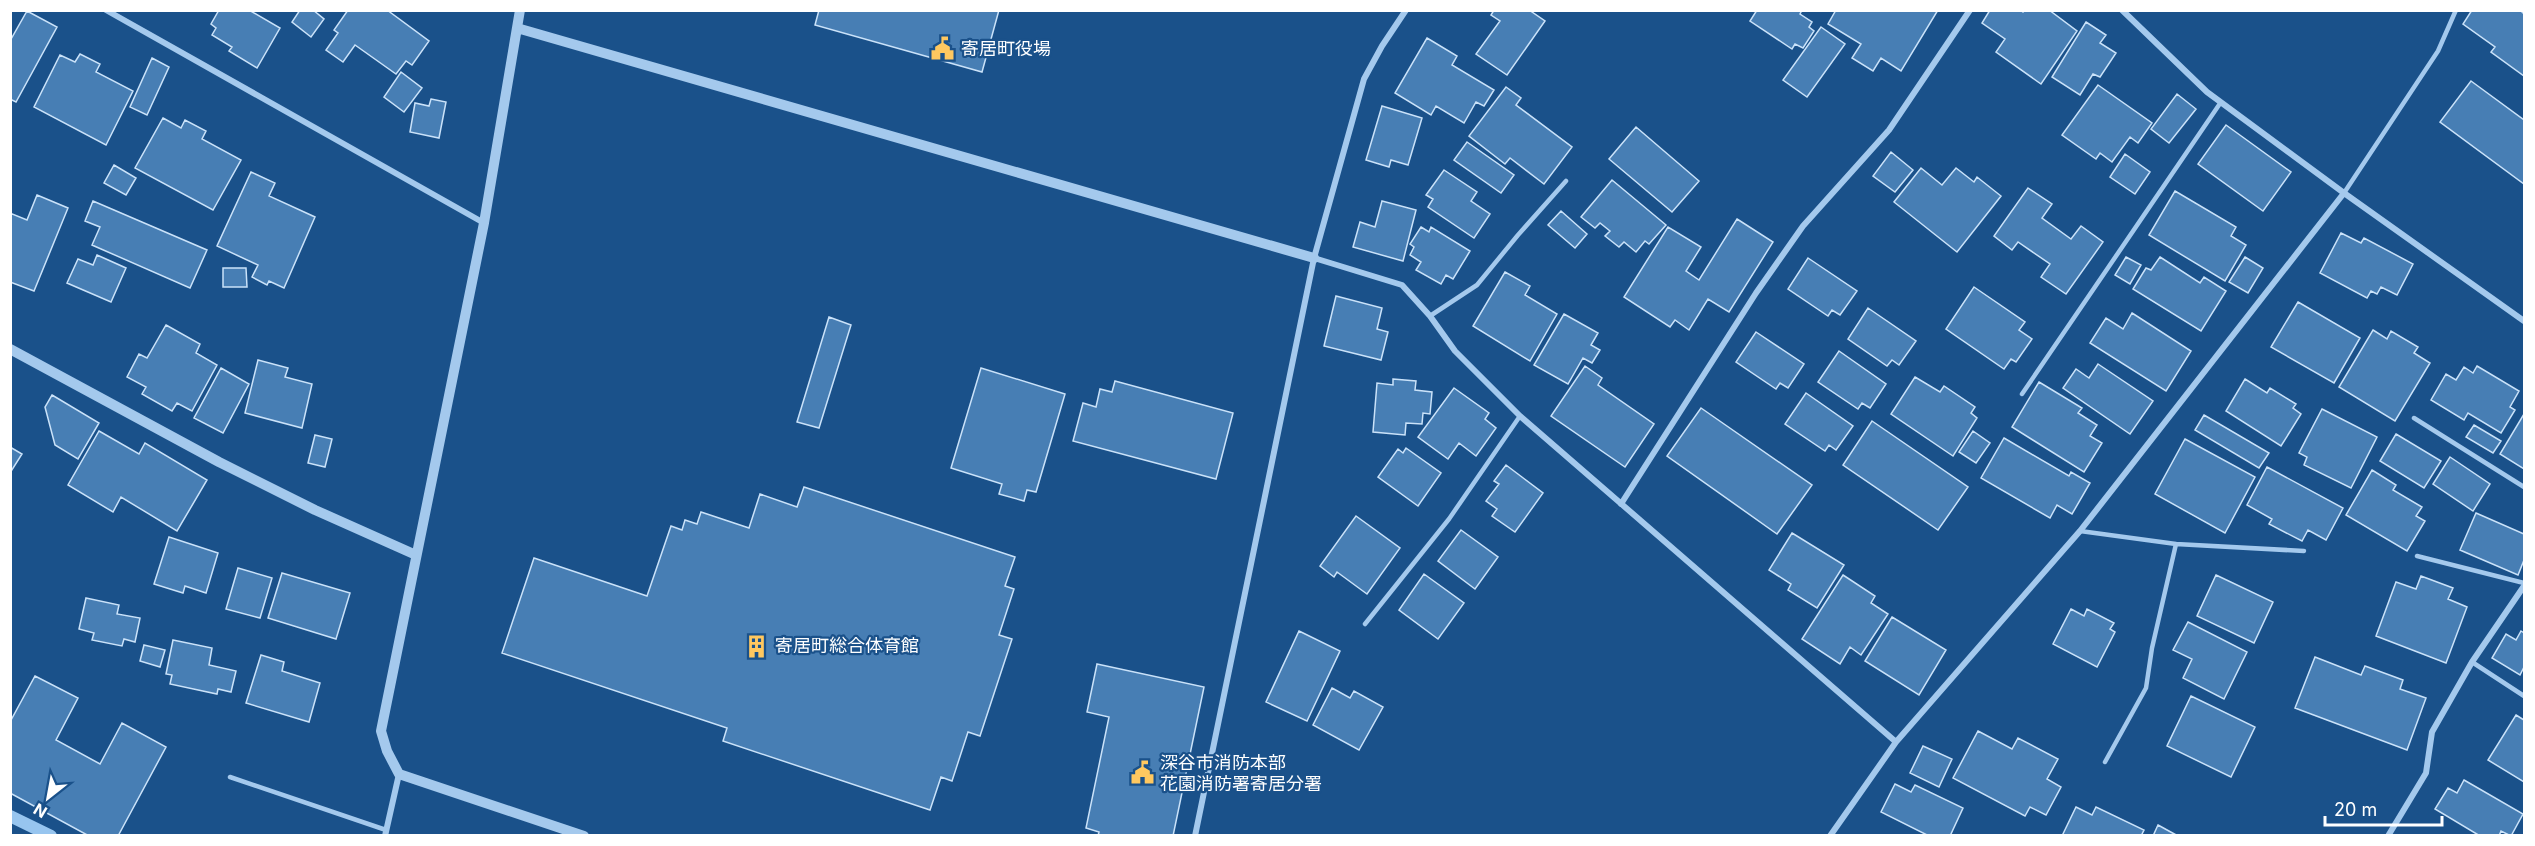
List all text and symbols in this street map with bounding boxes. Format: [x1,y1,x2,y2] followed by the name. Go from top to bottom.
[930,36,956,62] public building icon: 寄居町役場
[961,38,1051,59] place label: 寄居町役場
[744,633,770,659] building icon: 寄居町総合体育館
[775,635,919,656] place label: 寄居町総合体育館
[1160,752,1322,794] place label: 深谷市消防本部 花園消防署寄居分署
[1129,760,1155,786] public building icon: 深谷市消防本部 花園消防署寄居分署
[18,768,78,828] north arrow
[2325,789,2442,827] scale bar
[30,799,51,823] text: N
[2334,799,2377,820] text: 20 m

